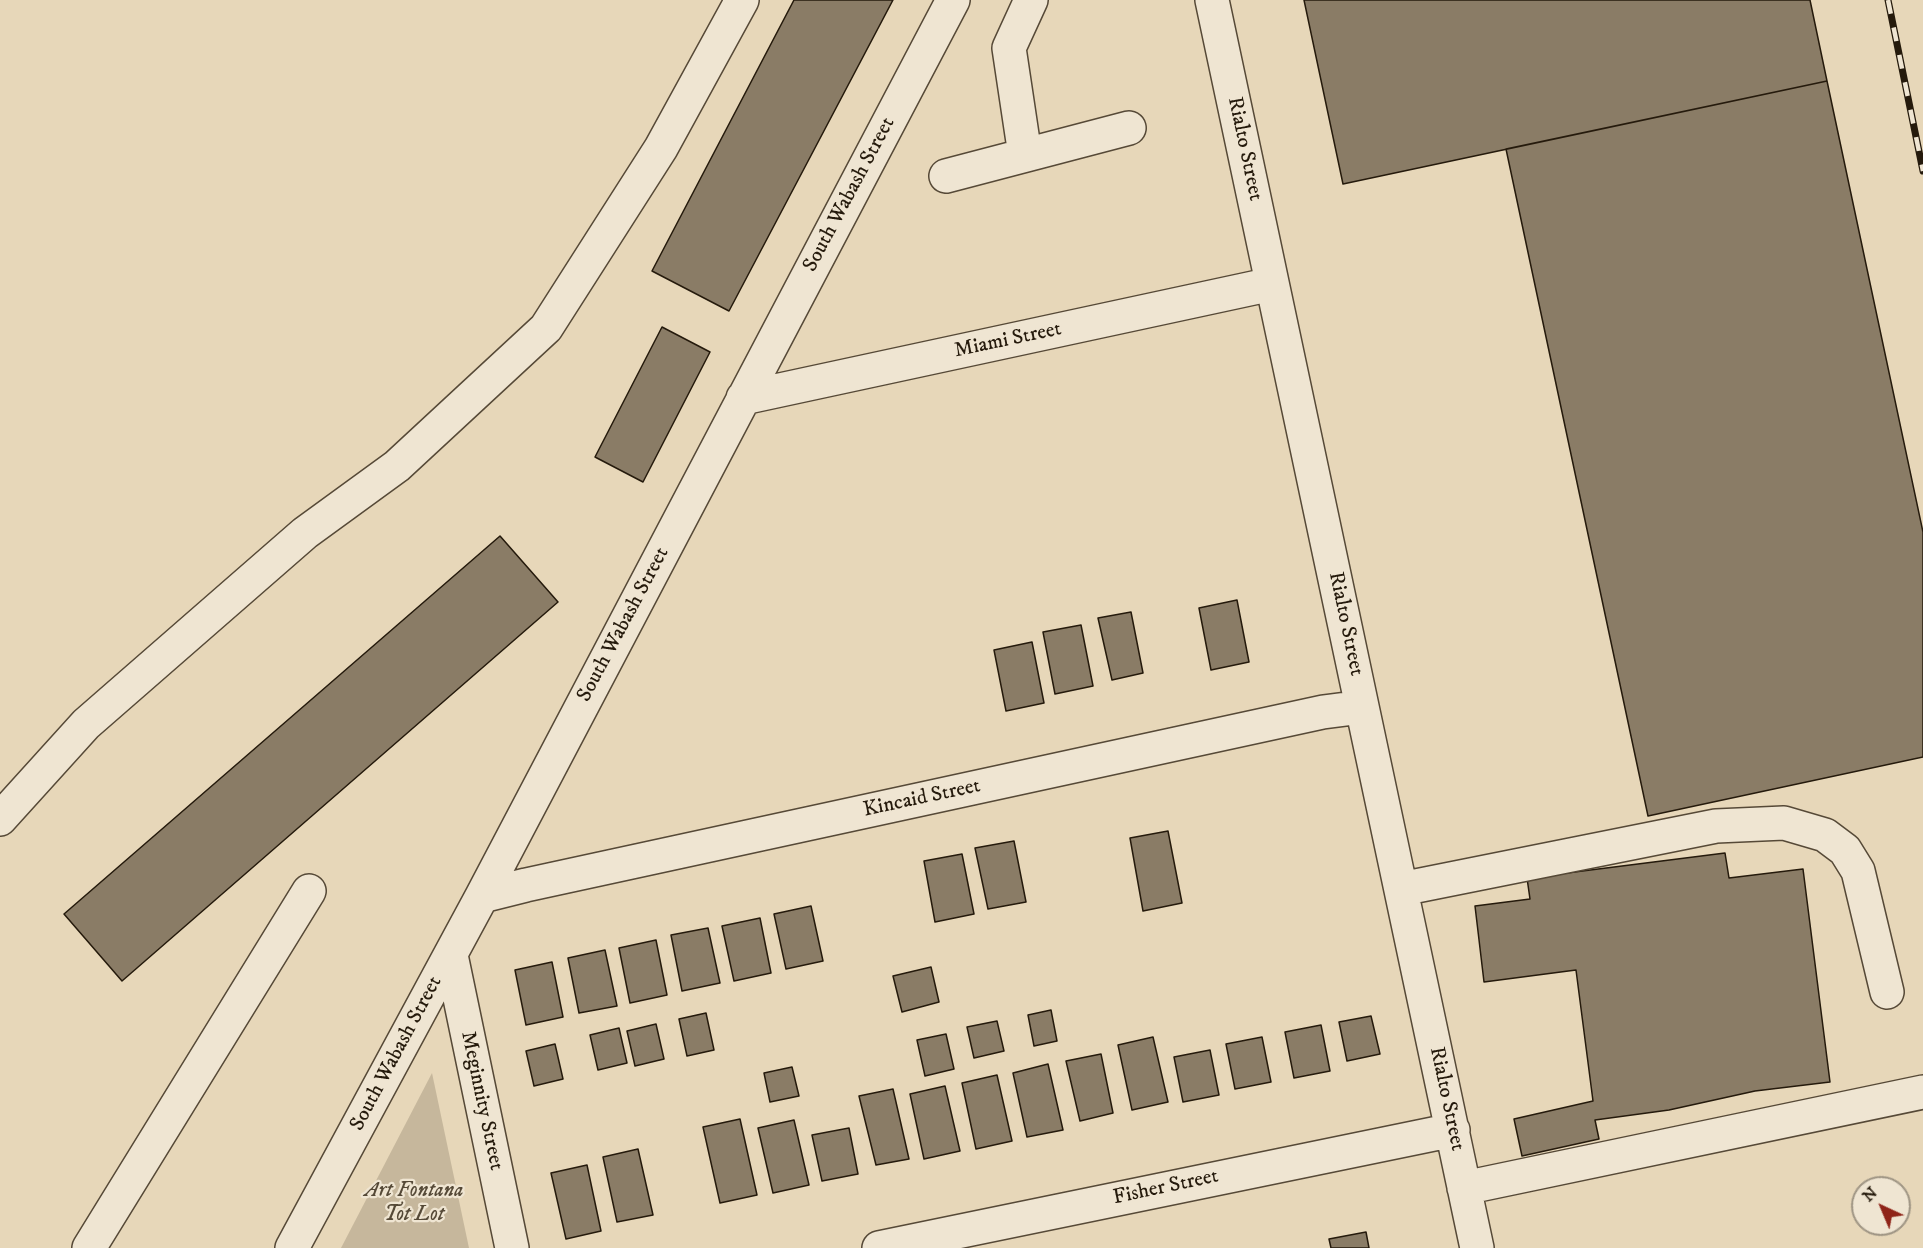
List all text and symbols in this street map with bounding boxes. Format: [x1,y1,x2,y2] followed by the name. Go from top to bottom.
[1221,95,1267,203] street label: Rialto Street
[799,113,901,277] street label: South Wabash Street
[952,317,1064,365] street label: Miami Street
[573,543,675,707] street label: South Wabash Street
[1322,570,1368,678] street label: Rialto Street
[861,774,983,824] street label: Kincaid Street
[346,972,448,1136] street label: South Wabash Street
[454,1029,508,1173] street label: Meginnity Street
[1423,1045,1469,1153] street label: Rialto Street
[1111,1165,1221,1211] street label: Fisher Street
[1851,1176,1911,1236] north arrow
[365,1179,463,1229] park label: Art Fontana Tot Lot
[1858,1183,1882,1206] text: N

